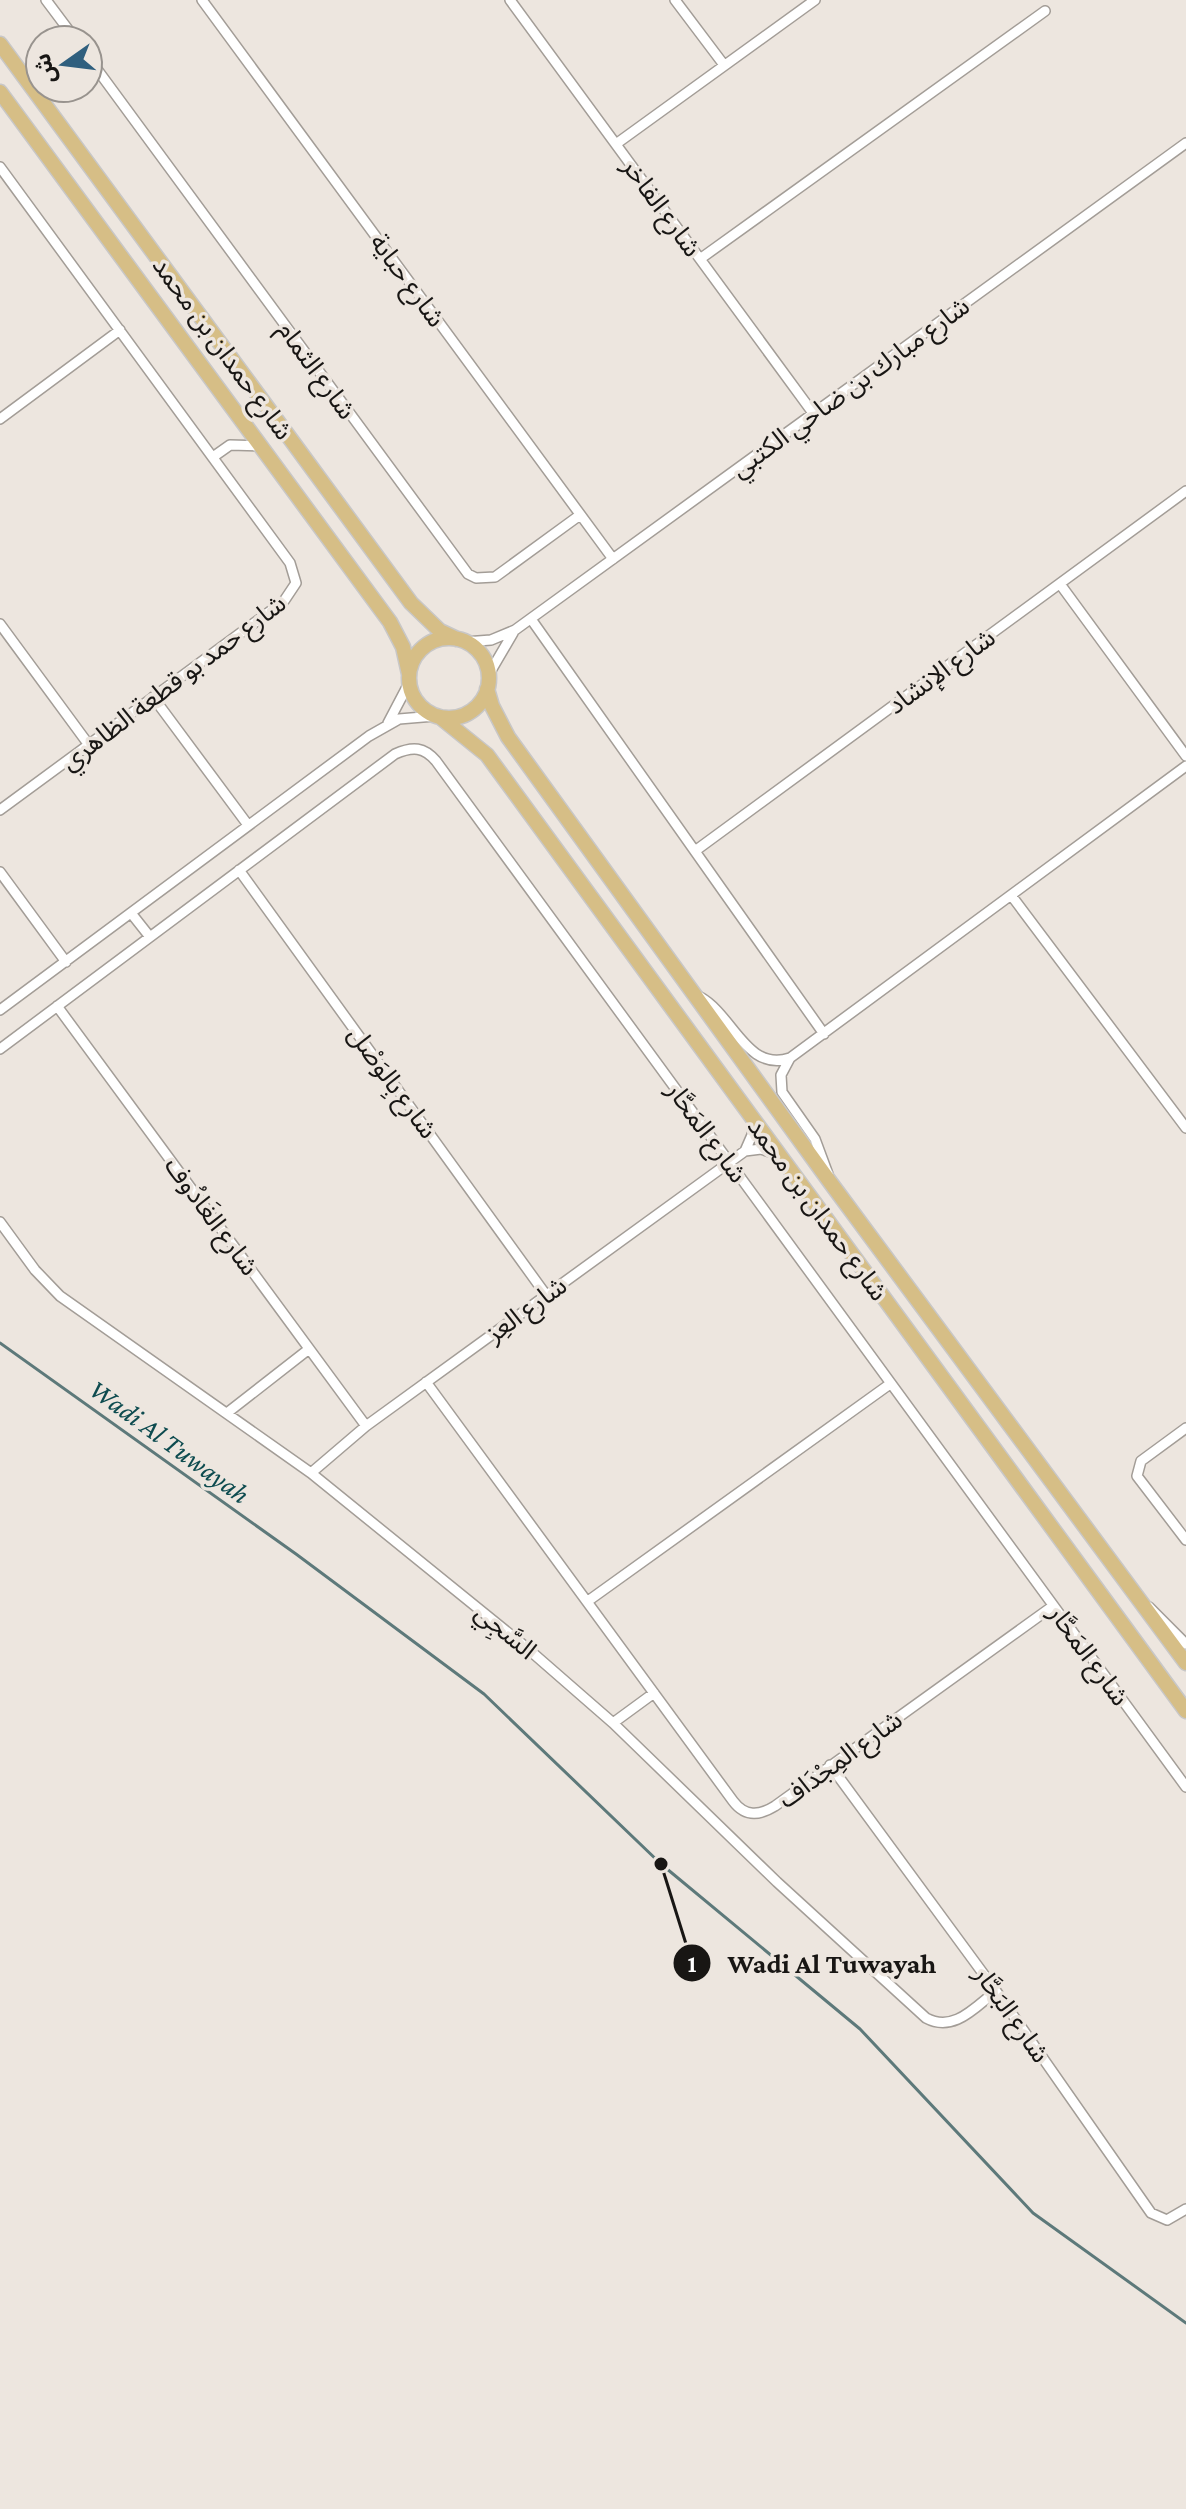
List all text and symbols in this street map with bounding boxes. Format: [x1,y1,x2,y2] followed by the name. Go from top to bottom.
[24,24,104,104] north arrow
[29,51,61,86] text: ش
[612,152,707,265] street label: شارع الفاخر
[361,228,451,335] street label: شارع حباية
[143,251,299,448] street label: شارع حمدان بن محمد
[725,291,978,488] street label: شارع مبارك بن ضاحي الكتبي
[267,316,362,428] street label: شارع الثمام
[55,588,294,780] street label: شارع حمد بو قطعة الظاهري
[882,623,1003,723] street label: شارع الإنشاد
[339,1021,443,1146] street label: شارع بِالوَصْل
[657,1076,753,1191] street label: شارع المَحَّار
[738,1112,894,1309] street label: شارع حمدان بن محمد
[156,1151,264,1283] street label: شارع الغَادُوف
[480,1271,575,1352] street label: شارع العِز
[84,1373,256,1510] water label: Wadi Al Tuwayah
[466,1598,542,1669] street label: السَّجِي
[1039,1599,1135,1714] street label: شارع المَحَّار
[773,1705,910,1817] street label: شارع المِجْدَاف
[672,1937,953,1989] callout: Wadi Al Tuwayah
[727,1948,936,1979] text: Wadi Al Tuwayah
[688,1950,697,1977] text: 1
[964,1960,1055,2070] street label: شارع البَحَّار

